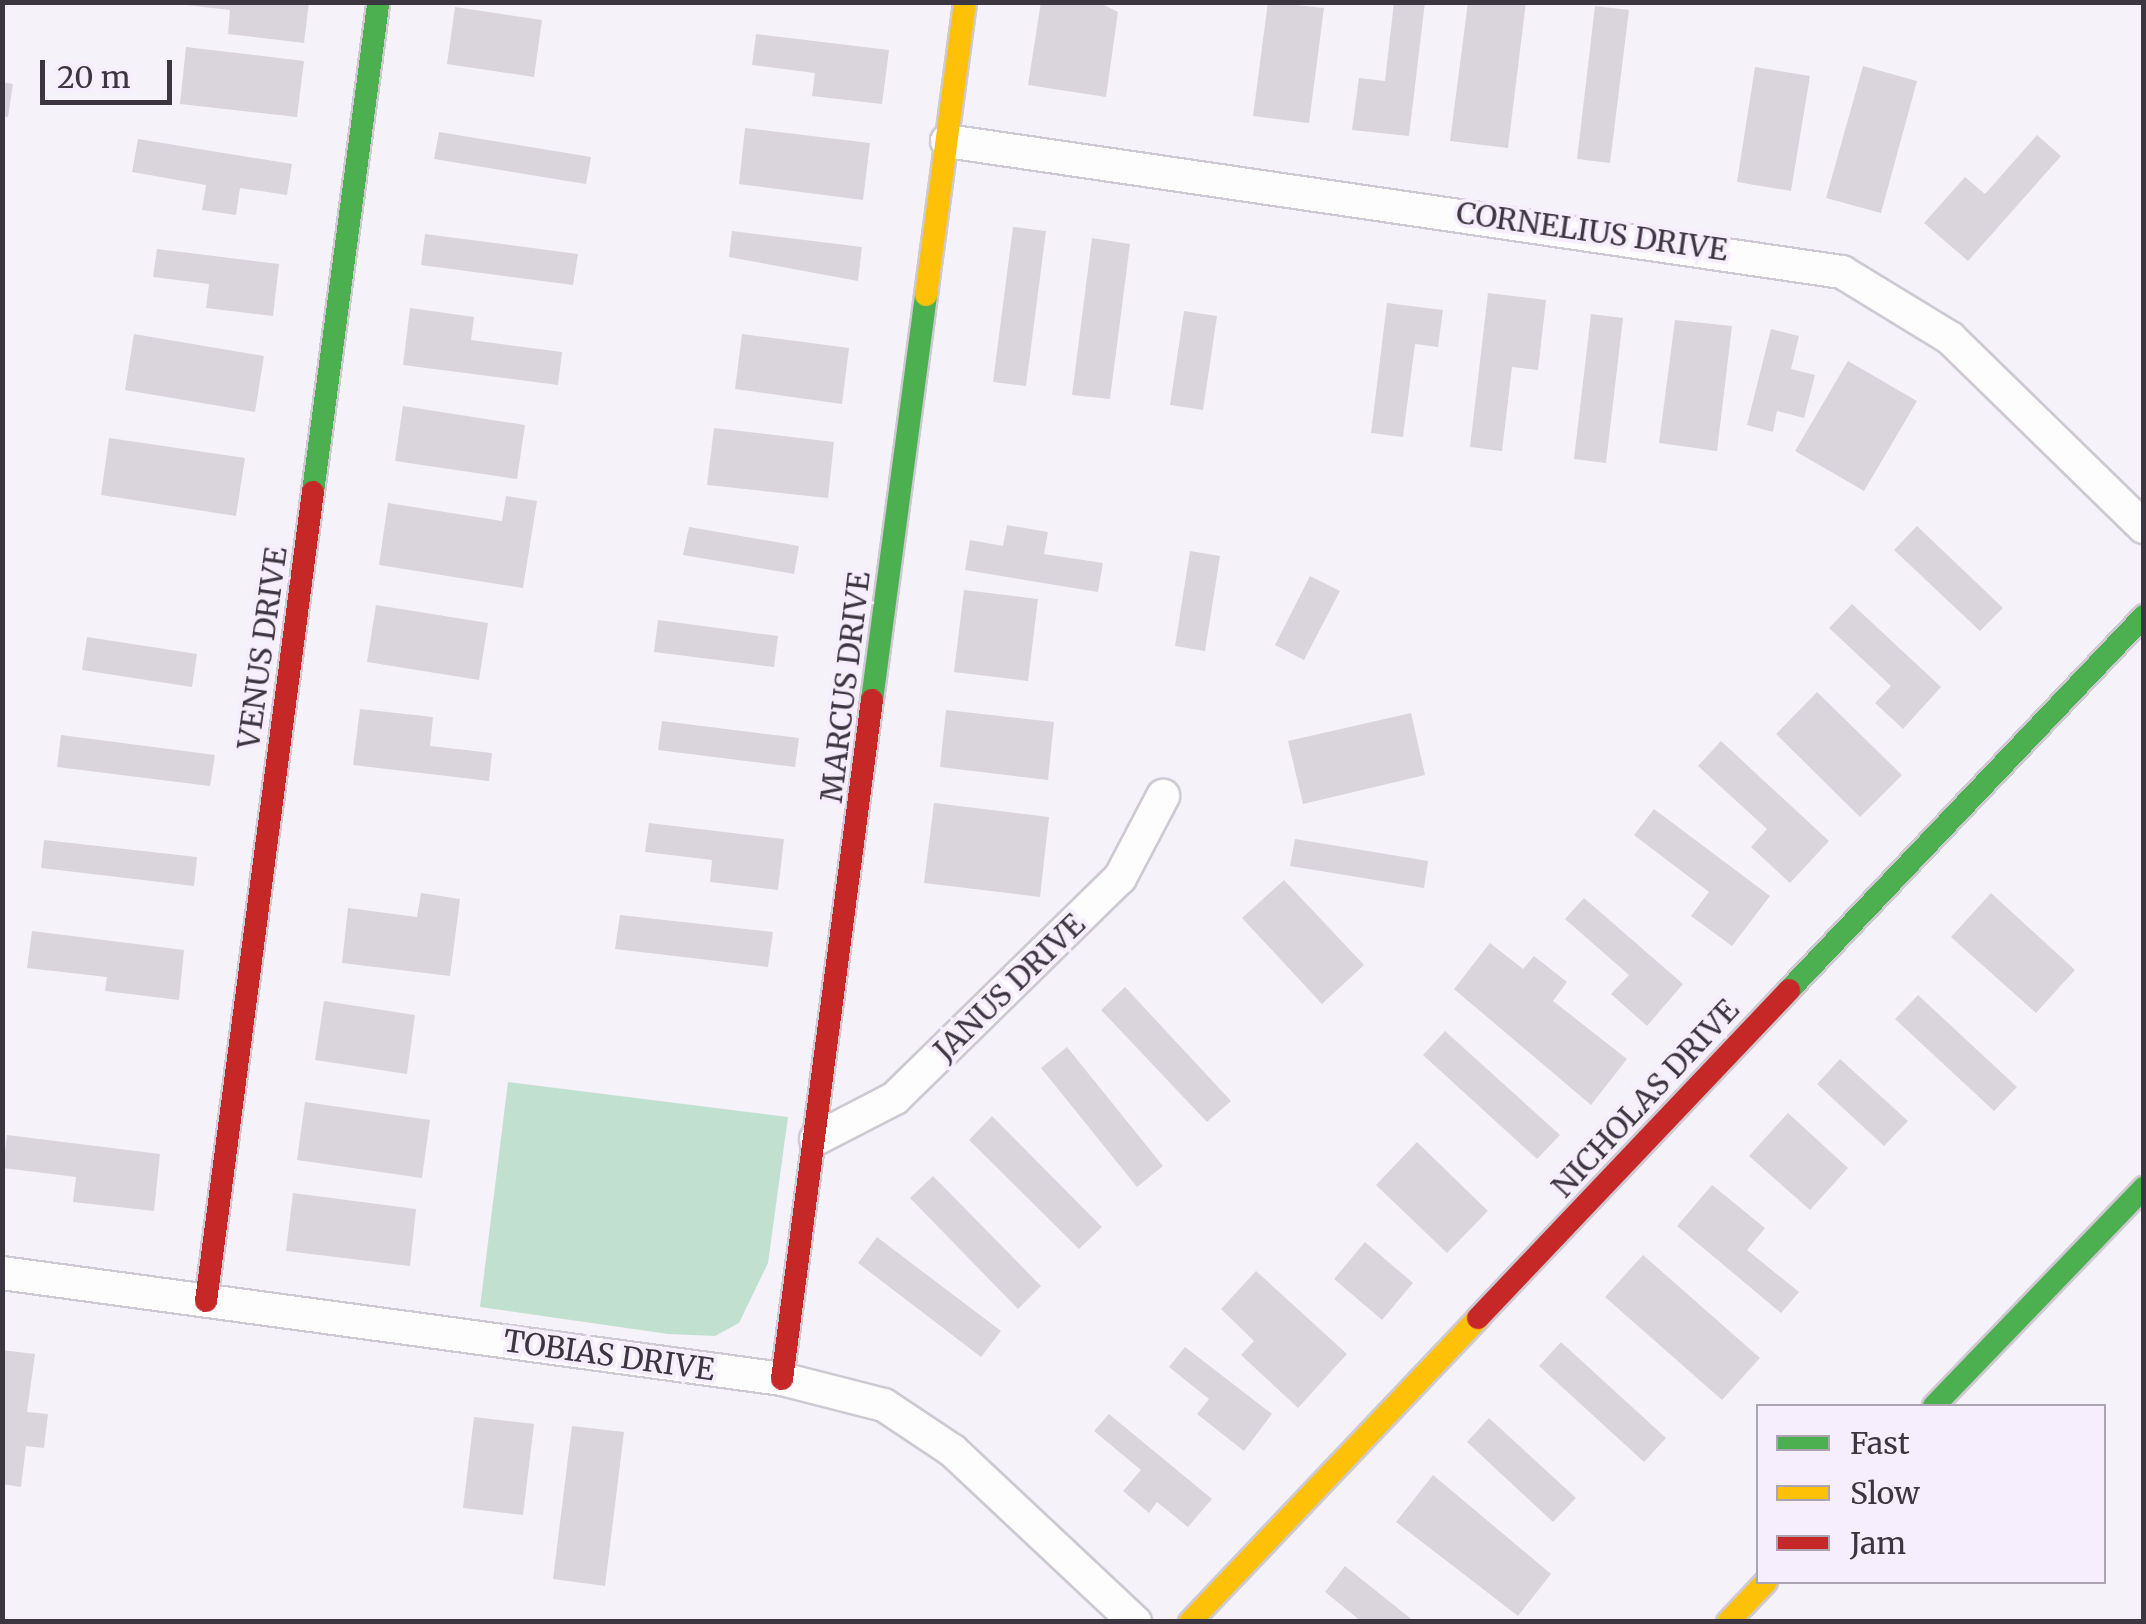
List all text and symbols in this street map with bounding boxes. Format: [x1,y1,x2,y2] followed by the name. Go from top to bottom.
[45,40,178,102] scale bar
[57,58,130,96] text: 20 m
[1454,194,1730,268] street label: CORNELIUS DRIVE
[230,545,294,751] street label: VENUS DRIVE
[813,570,877,804] street label: MARCUS DRIVE
[926,906,1092,1068] street label: JANUS DRIVE
[1544,992,1746,1204] street label: NICHOLAS DRIVE
[501,1322,717,1388] street label: TOBIAS DRIVE
[1756,1404,2106,1584] legend
[1850,1424,1910,1462] text: Fast
[1850,1474,1920,1512] text: Slow
[1850,1524,1906,1562] text: Jam

